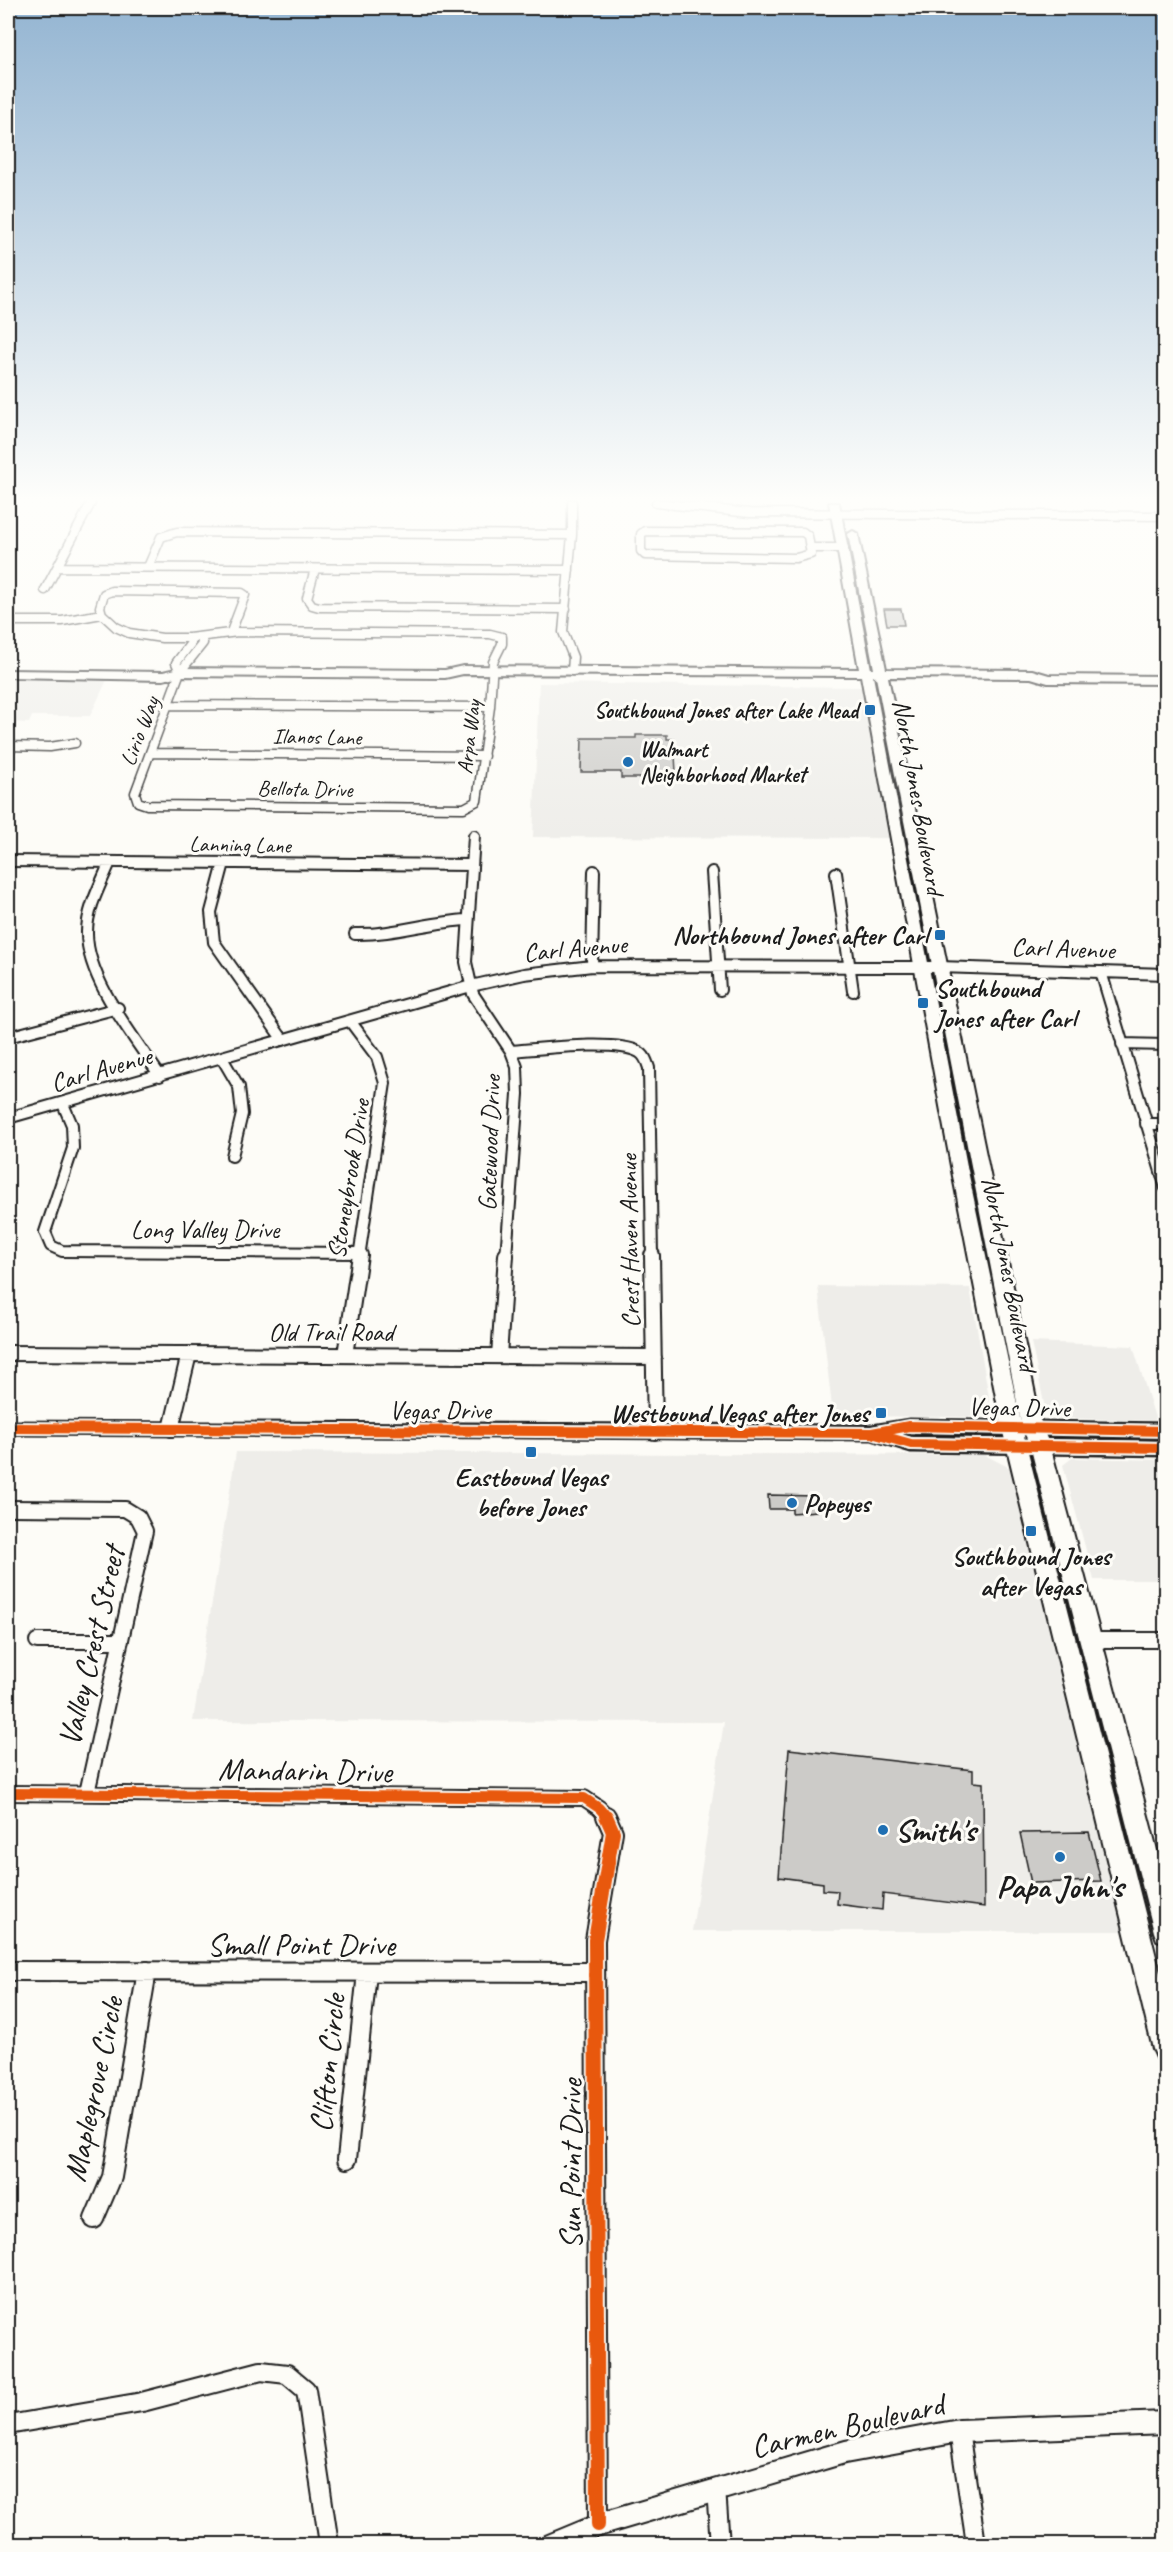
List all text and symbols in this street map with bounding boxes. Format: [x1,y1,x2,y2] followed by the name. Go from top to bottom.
[114,691,166,770] street label: Lirio Way
[451,696,488,776] street label: Arpa Way
[594,697,862,725] place label: Southbound Jones after Lake Mead
[885,697,953,901] street label: North Jones Boulevard
[863,703,877,717] marker: Southbound Jones after Lake Mead
[272,722,363,752] street label: Ilanos Lane
[640,736,809,789] place label: Walmart Neighborhood Market
[621,755,635,769] marker: Walmart Neighborhood Market
[257,774,355,804] street label: Bellota Drive
[189,830,293,860] street label: Lanning Lane
[672,919,932,952] place label: Northbound Jones after Carl
[522,927,631,969] street label: Carl Avenue
[933,928,947,942] marker: Northbound Jones after Carl
[1011,930,1118,967] street label: Carl Avenue
[933,972,1080,1035] place label: Southbound Jones after Carl
[916,996,930,1010] marker: Southbound Jones after Carl
[47,1039,158,1100] street label: Carl Avenue
[471,1073,508,1212] street label: Gatewood Drive
[320,1095,378,1261] street label: Stoneybrook Drive
[611,1152,648,1328] street label: Crest Haven Avenue
[974,1174,1045,1378] street label: North Jones Boulevard
[131,1213,281,1246] street label: Long Valley Drive
[269,1316,397,1349] street label: Old Trail Road
[968,1390,1073,1425] street label: Vegas Drive
[389,1394,493,1427] street label: Vegas Drive
[611,1397,872,1430] place label: Westbound Vegas after Jones
[874,1406,888,1420] marker: Westbound Vegas after Jones
[524,1445,538,1459] marker: Eastbound Vegas before Jones
[455,1461,610,1524] place label: Eastbound Vegas before Jones
[804,1487,873,1520] place label: Popeyes
[785,1496,799,1510] marker: Popeyes
[1024,1524,1038,1538] marker: Southbound Jones after Vegas
[49,1538,135,1750] street label: Valley Crest Street
[952,1540,1113,1603] place label: Southbound Jones after Vegas
[218,1748,395,1793] street label: Mandarin Drive
[895,1810,978,1851] place label: Smith's
[876,1823,890,1837] marker: Smith's
[1053,1850,1067,1864] marker: Papa John's
[996,1866,1126,1907] place label: Papa John's
[207,1924,398,1965] street label: Small Point Drive
[300,1989,355,2134] street label: Clifton Circle
[54,1991,134,2185] street label: Maplegrove Circle
[550,2076,591,2249] street label: Sun Point Drive
[747,2382,952,2468] street label: Carmen Boulevard

